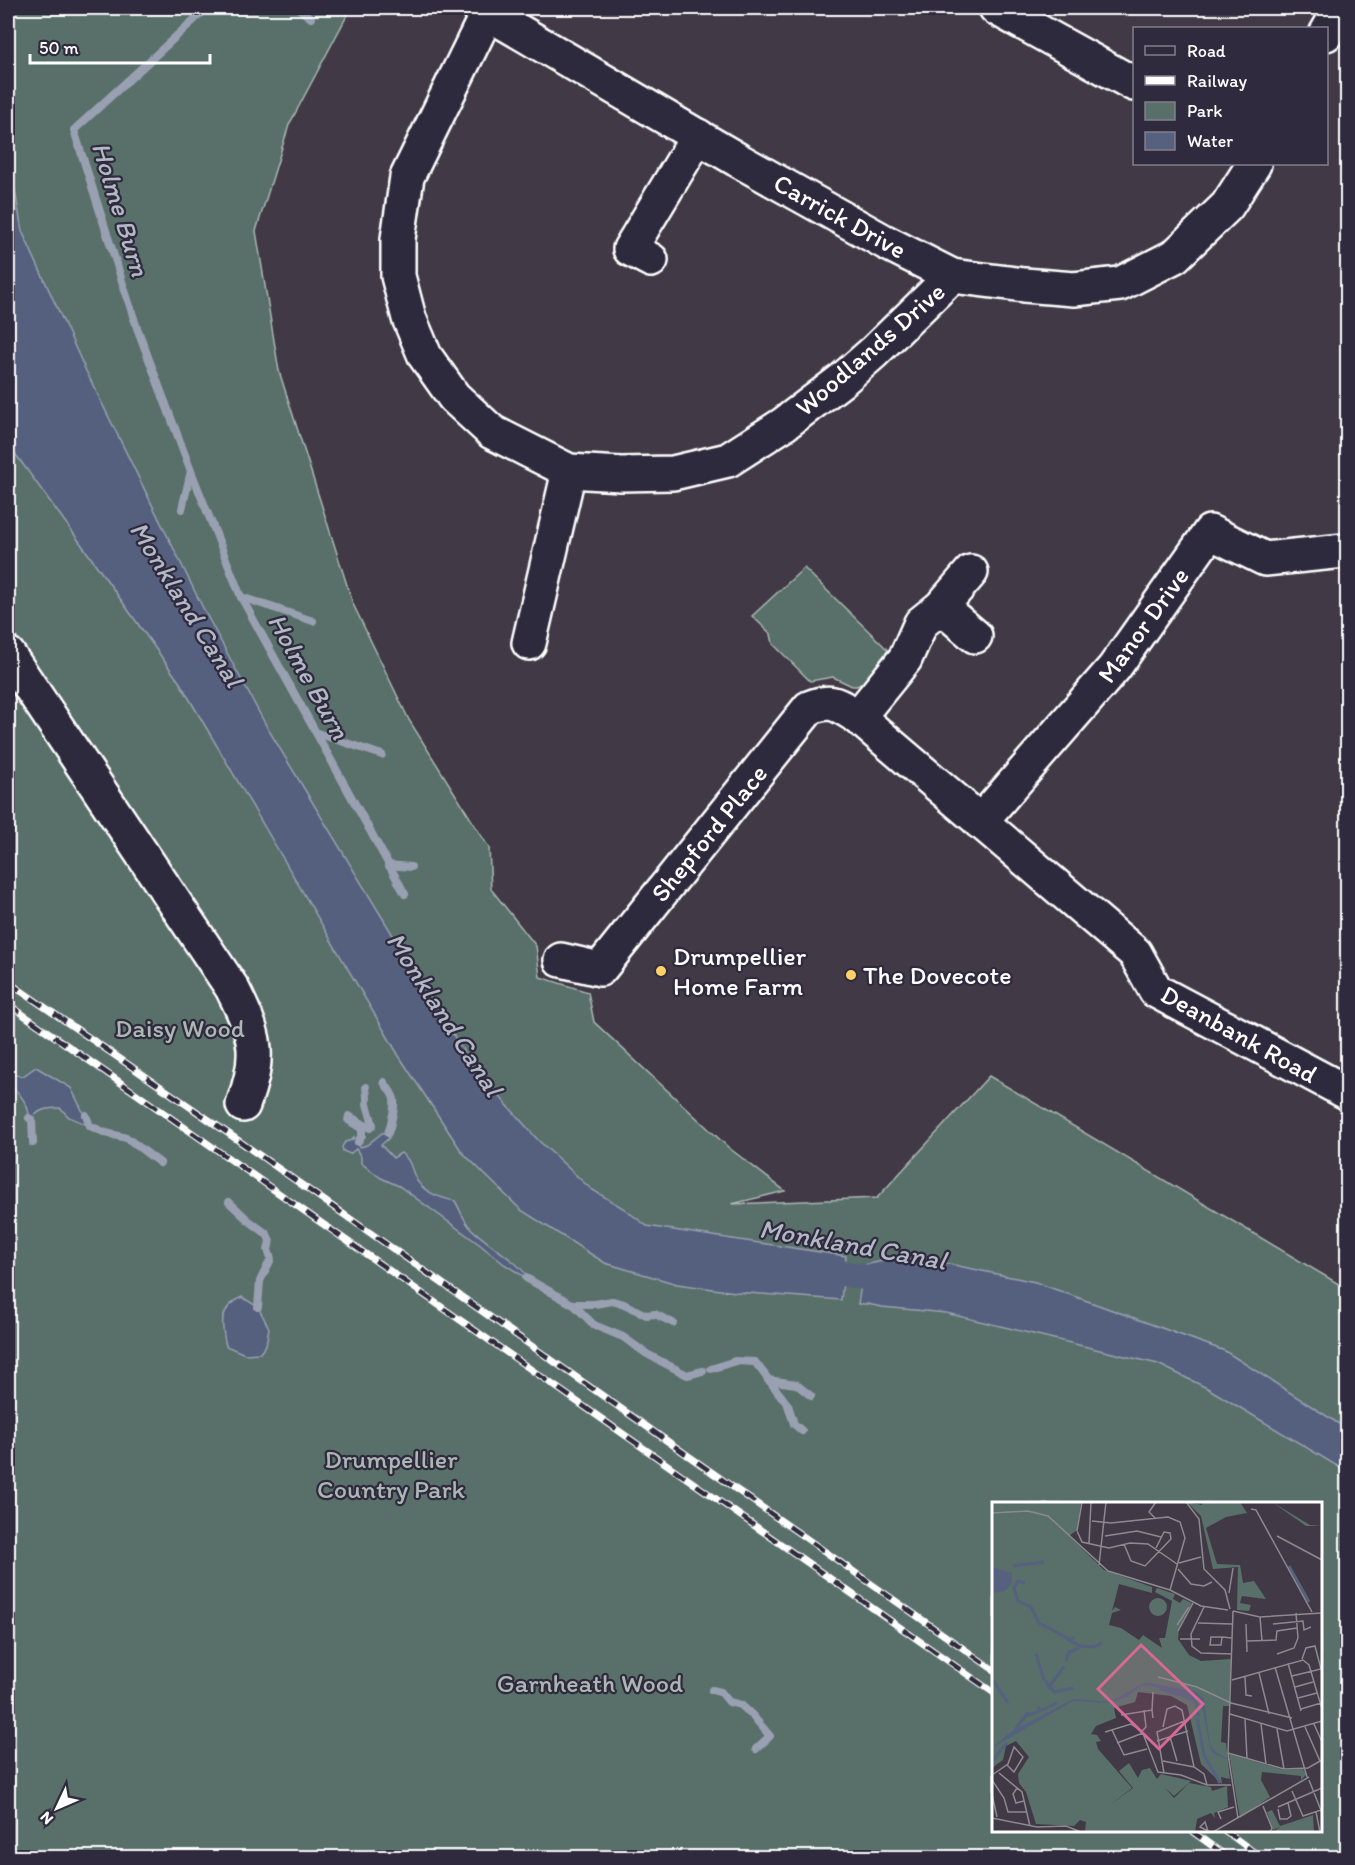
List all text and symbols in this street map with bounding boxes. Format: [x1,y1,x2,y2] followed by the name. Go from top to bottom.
[30,27,210,65] scale bar
[1133,27,1328,165] legend
[39,37,79,59] text: 50 m
[1187,40,1226,62] text: Road
[1187,70,1248,92] text: Railway
[1187,100,1222,122] text: Park
[1187,130,1233,152] text: Water
[85,138,157,281] water label: Holme Burn
[768,166,912,266] street label: Carrick Drive
[788,275,952,423] street label: Woodlands Drive
[123,515,252,695] water label: Monkland Canal
[1090,561,1196,689] street label: Manor Drive
[261,607,357,745] water label: Holme Burn
[644,758,774,908] street label: Shepford Place
[380,926,512,1104] water label: Monkland Canal
[673,940,807,1002] place label: Drumpellier Home Farm
[863,959,1012,991] place label: The Dovecote
[654,964,668,978] marker: Drumpellier Home Farm
[844,968,858,982] marker: The Dovecote
[1155,978,1323,1090] street label: Deanbank Road
[115,1012,245,1044] park label: Daisy Wood
[757,1211,951,1277] water label: Monkland Canal
[317,1443,465,1505] park label: Drumpellier Country Park
[992,1502,1322,1832] inset map
[497,1667,683,1699] park label: Garnheath Wood
[27,1778,87,1838] north arrow
[36,1808,57,1829] text: N

